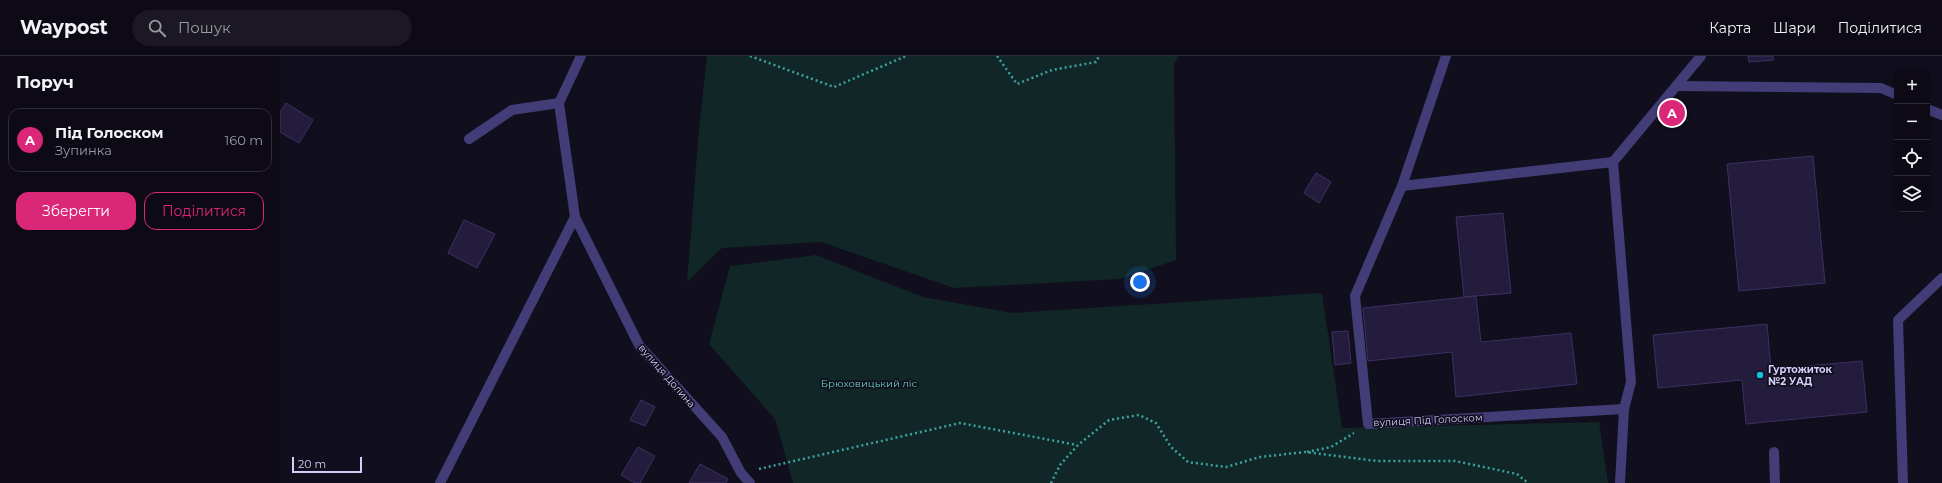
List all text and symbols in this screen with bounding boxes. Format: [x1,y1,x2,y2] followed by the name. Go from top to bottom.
[132,10,412,46] search box
[20,16,108,39] text: Waypost
[146,17,168,39] icon: search
[178,18,231,37] text: Пошук
[1709,19,1751,37] text: Карта
[1773,19,1816,37] text: Шари
[1838,19,1922,37] text: Поділитися
[1894,68,1930,212] map controls
[1894,68,1930,104] button: +
[16,72,74,92] text: Поруч
[1659,98,1685,128] pin: A
[1894,104,1930,140] button: −
[55,123,164,142] text: Під Голоском
[25,132,35,148] text: A
[225,132,263,148] text: 160 m
[1894,140,1930,176] button: locate
[55,142,112,158] text: Зупинка
[1894,176,1930,212] button: layers
[16,192,136,230] button: Зберегти
[144,192,264,230] button: Поділитися
[1130,272,1150,292] your location
[636,342,698,410] street label: вулиця Долина
[1768,363,1833,388] place label: Гуртожиток №2 УАД
[1755,370,1765,380] marker: Гуртожиток №2 УАД
[821,377,918,390] park label: Брюховицький ліс
[1373,411,1483,429] street label: вулиця Під Голоском
[292,455,362,474] scale bar
[298,457,326,471] text: 20 m

